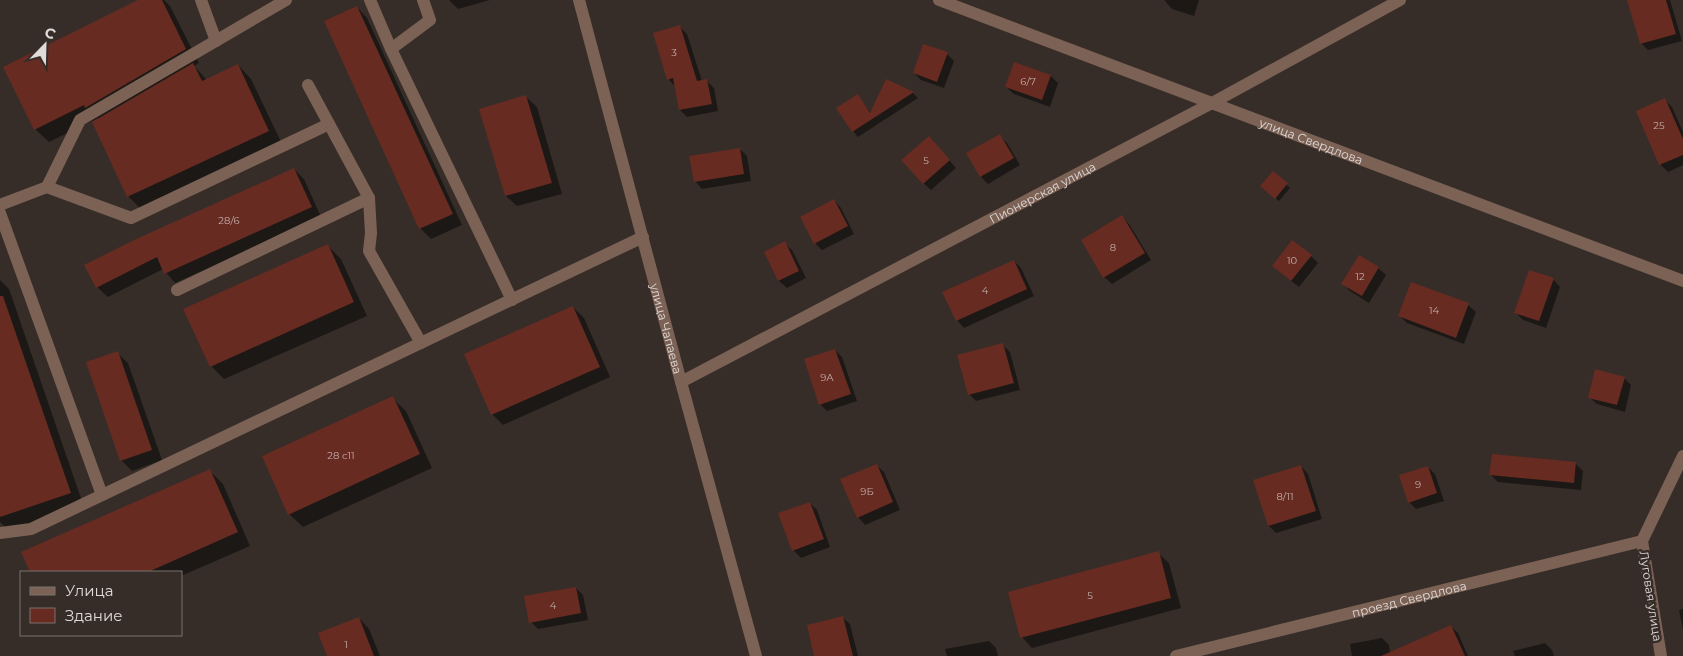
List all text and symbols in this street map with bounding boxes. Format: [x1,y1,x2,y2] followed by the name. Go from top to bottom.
[20,20,70,70] north arrow
[42,23,58,43] text: С
[671,46,677,59] house number: 3
[1020,75,1036,88] house number: 6/7
[1257,114,1365,167] street label: улица Свердлова
[1653,119,1665,132] house number: 25
[923,154,929,167] house number: 5
[986,158,1098,226] street label: Пионерская улица
[218,214,240,227] house number: 28/6
[1110,241,1116,254] house number: 8
[1287,254,1297,267] house number: 10
[1355,270,1365,283] house number: 12
[647,281,686,375] street label: улица Чапаева
[982,284,989,297] house number: 4
[1429,304,1439,317] house number: 14
[820,371,834,384] house number: 9А
[327,449,355,462] house number: 28 с11
[1415,478,1421,491] house number: 9
[860,485,874,498] house number: 9Б
[1276,490,1294,503] house number: 8/11
[1636,550,1666,642] street label: Луговая улица
[20,571,182,636] legend
[1350,577,1468,620] street label: проезд Свердлова
[65,581,113,600] text: Улица
[1087,589,1093,602] house number: 5
[550,599,557,612] house number: 4
[65,606,123,625] text: Здание
[344,638,348,651] house number: 1

